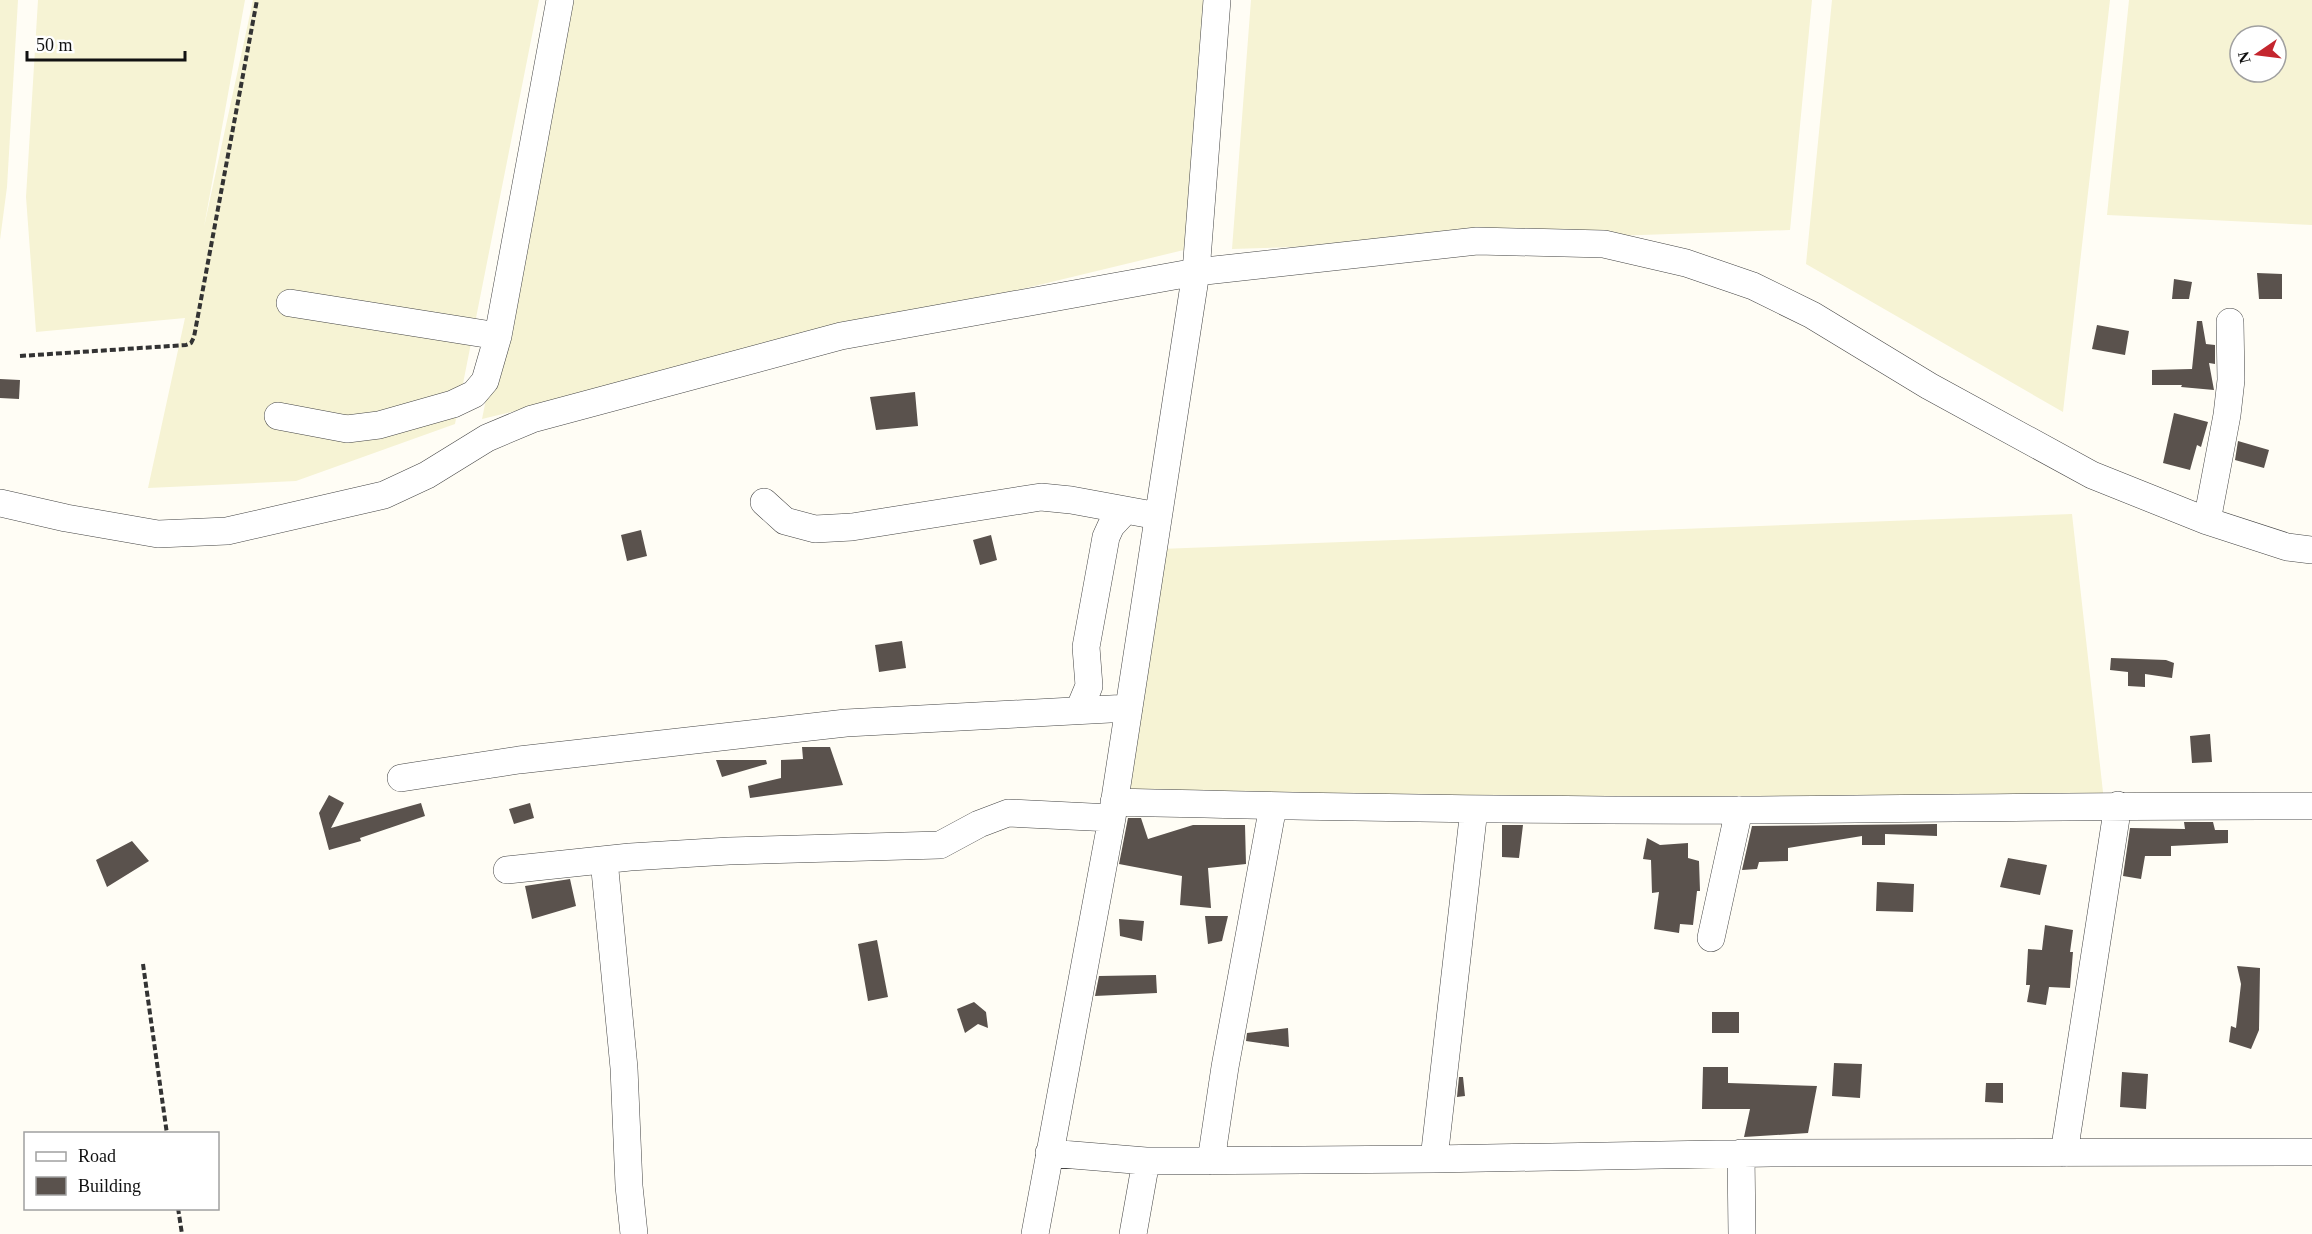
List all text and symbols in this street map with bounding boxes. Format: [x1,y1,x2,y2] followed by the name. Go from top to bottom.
[27,24,184,62] scale bar
[2228,24,2288,84] north arrow
[36,35,73,55] text: 50 m
[2234,49,2254,65] text: N
[24,1132,219,1210] legend
[78,1146,116,1166] text: Road
[78,1176,141,1196] text: Building

